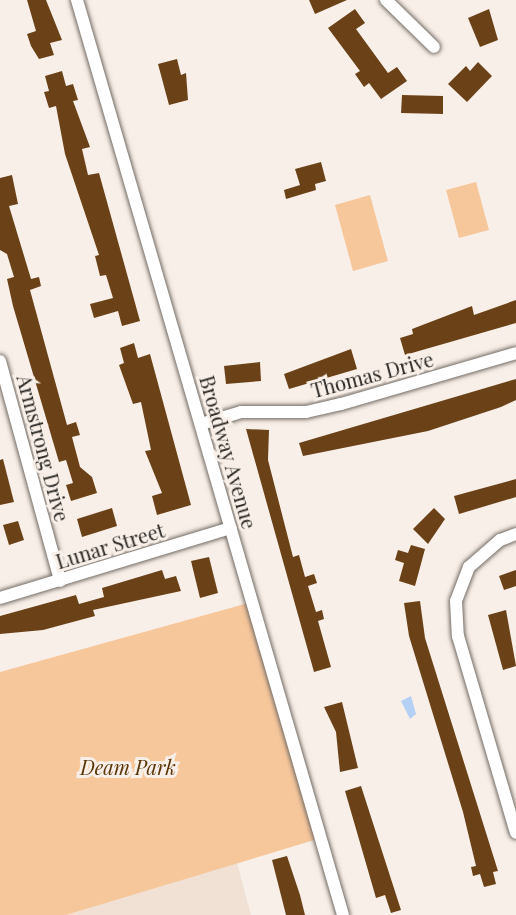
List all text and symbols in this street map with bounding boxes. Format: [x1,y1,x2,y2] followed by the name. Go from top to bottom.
[308,346,436,402] street label: Thomas Drive
[13,372,75,524] street label: Armstrong Drive
[195,372,263,532] street label: Broadway Avenue
[53,517,167,573] street label: Lunar Street
[80,754,176,778] park label: Deam Park

